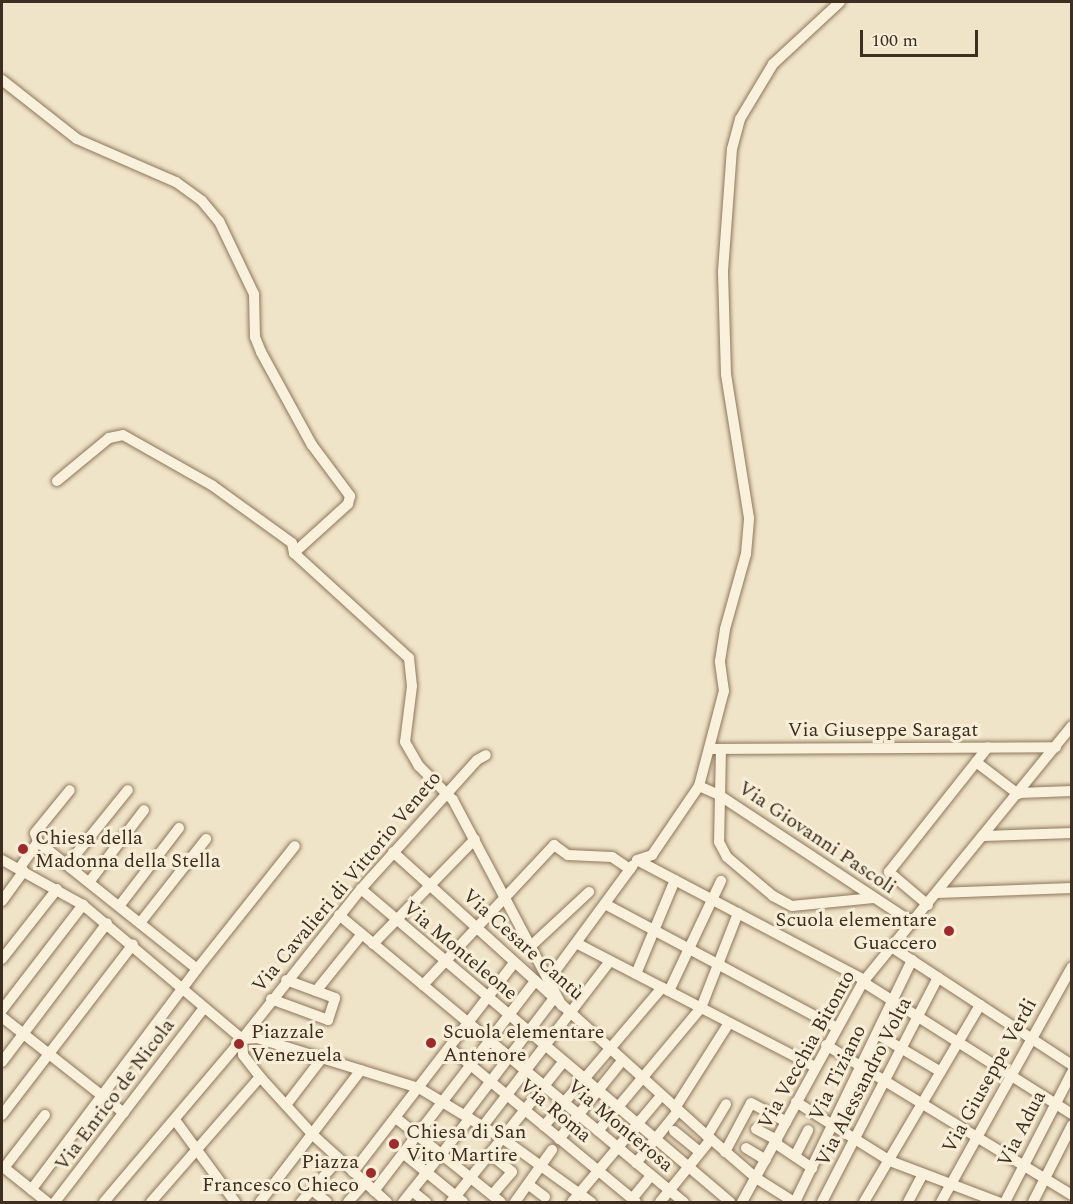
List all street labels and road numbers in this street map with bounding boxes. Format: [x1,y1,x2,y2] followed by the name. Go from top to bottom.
[788,718,978,742] street label: Via Giuseppe Saragat
[247,766,447,998] street label: Via Cavalieri di Vittorio Veneto
[733,776,901,900] street label: Via Giovanni Pascoli
[457,884,589,1006] street label: Via Cesare Cantù
[398,896,522,1006] street label: Via Monteleone
[753,966,861,1134] street label: Via Vecchia Bitonto
[811,993,917,1171] street label: Via Alessandro Volta
[937,994,1043,1158] street label: Via Giuseppe Verdi
[50,1014,180,1176] street label: Via Enrico de Nicola
[804,1021,872,1125] street label: Via Tiziano
[514,1074,596,1148] street label: Via Roma
[562,1075,678,1177] street label: Via Monterosa
[993,1087,1051,1171] street label: Via Adua

